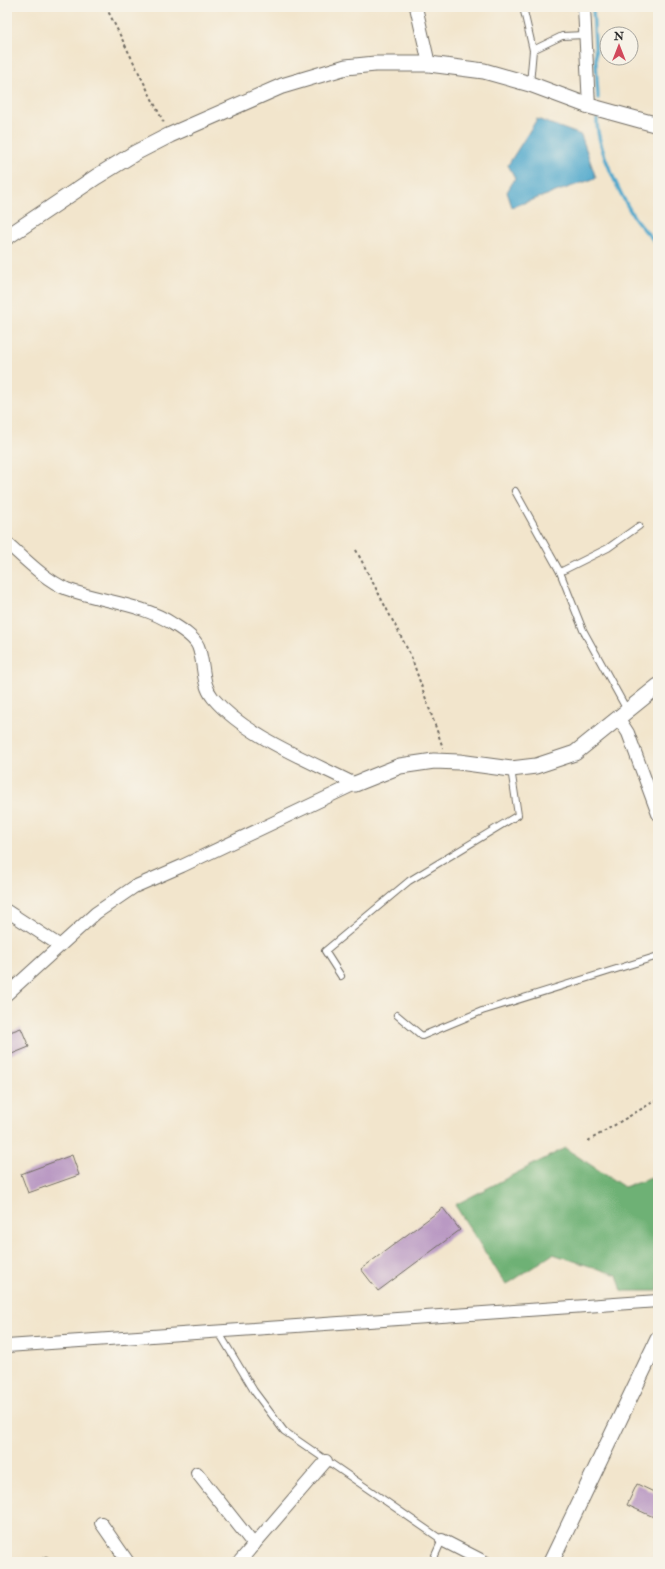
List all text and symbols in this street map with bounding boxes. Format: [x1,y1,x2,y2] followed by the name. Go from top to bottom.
[599,26,639,66] north arrow
[613,30,625,43] text: N

